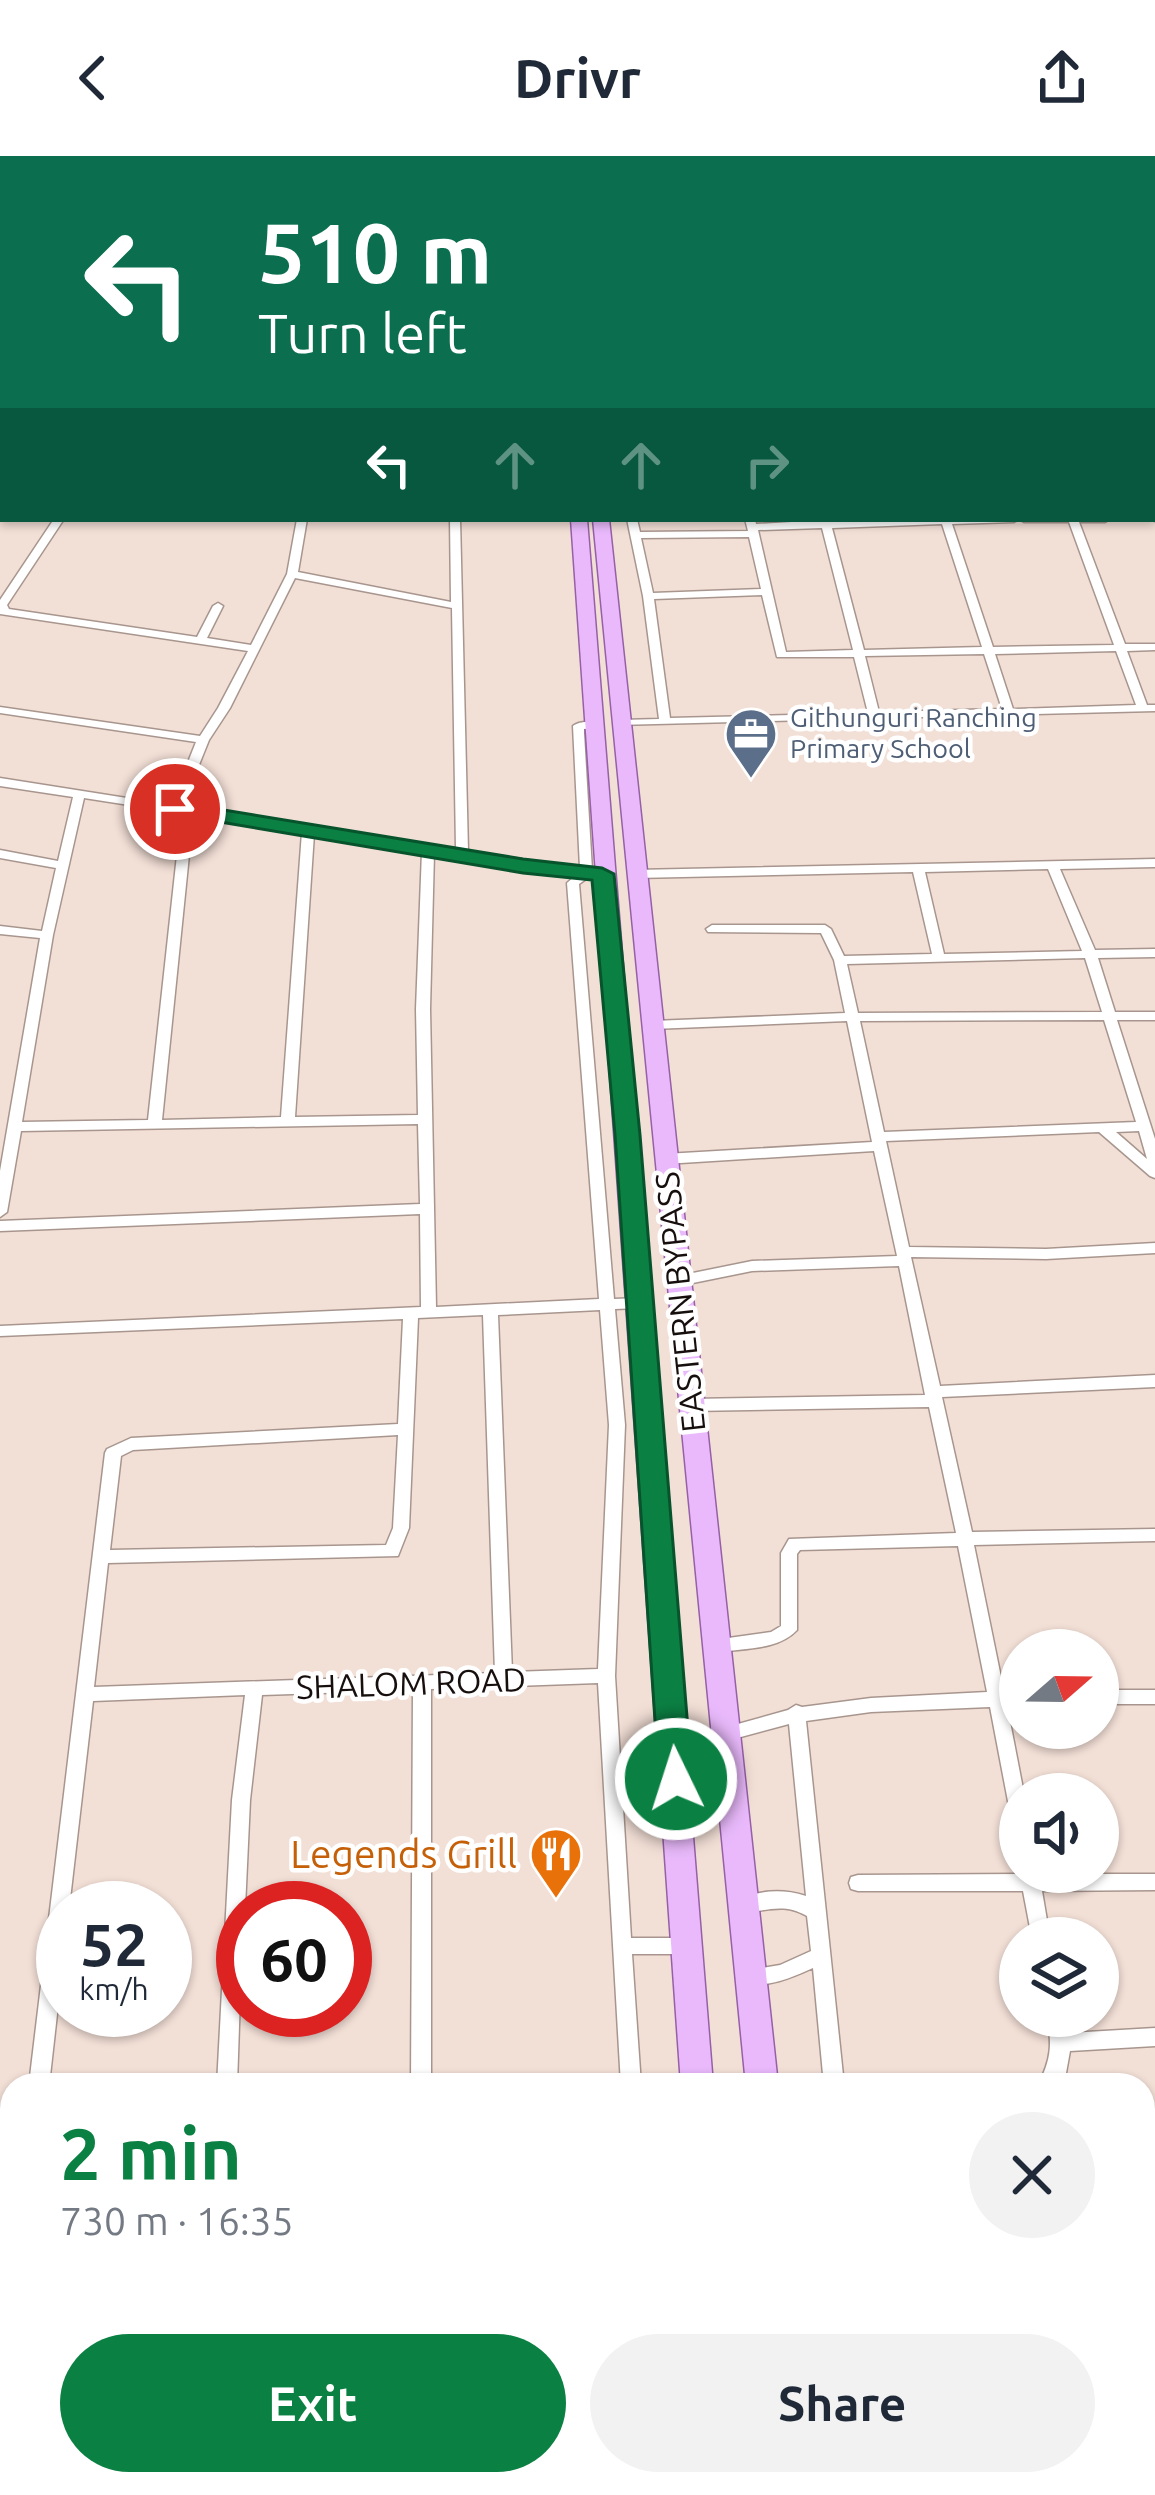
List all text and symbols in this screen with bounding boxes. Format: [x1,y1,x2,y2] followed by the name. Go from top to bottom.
[60,45,126,111] icon: back
[1029,45,1095,111] icon: share
[514,48,641,108] text: Drivr
[60,204,216,360] icon: left
[258,205,492,299] text: 510 m
[258,303,467,363] text: Turn left
[356,432,422,498] icon: left
[482,432,548,498] icon: ahead
[608,432,674,498] icon: ahead
[734,432,800,498] icon: right
[790,702,1037,763] place label: Githunguri Ranching Primary School
[723,706,779,780] office icon: Githunguri Ranching Primary School
[124,758,226,860] pin
[142,776,208,842] icon: arrive
[647,1170,712,1434] street label: EASTERN BYPASS
[999,1629,1119,1749] north arrow
[999,1629,1119,2037] map controls
[295,1660,527,1705] street label: SHALOM ROAD
[613,1716,739,1842] position arrow
[999,1773,1119,1893] button: sound
[528,1826,584,1900] restaurant icon: Legends Grill
[290,1832,517,1875] place label: Legends Grill
[216,1881,372,2037] speed limit sign: 60
[80,1910,148,1977] text: 52
[999,1917,1119,2037] button: layers
[79,1972,149,2006] text: km/h
[969,2112,1095,2238] button: close
[60,2113,242,2194] text: 2 min
[60,2199,294,2242] text: 730 m · 16:35
[60,2334,566,2472] button: Exit
[590,2334,1095,2472] button: Share

